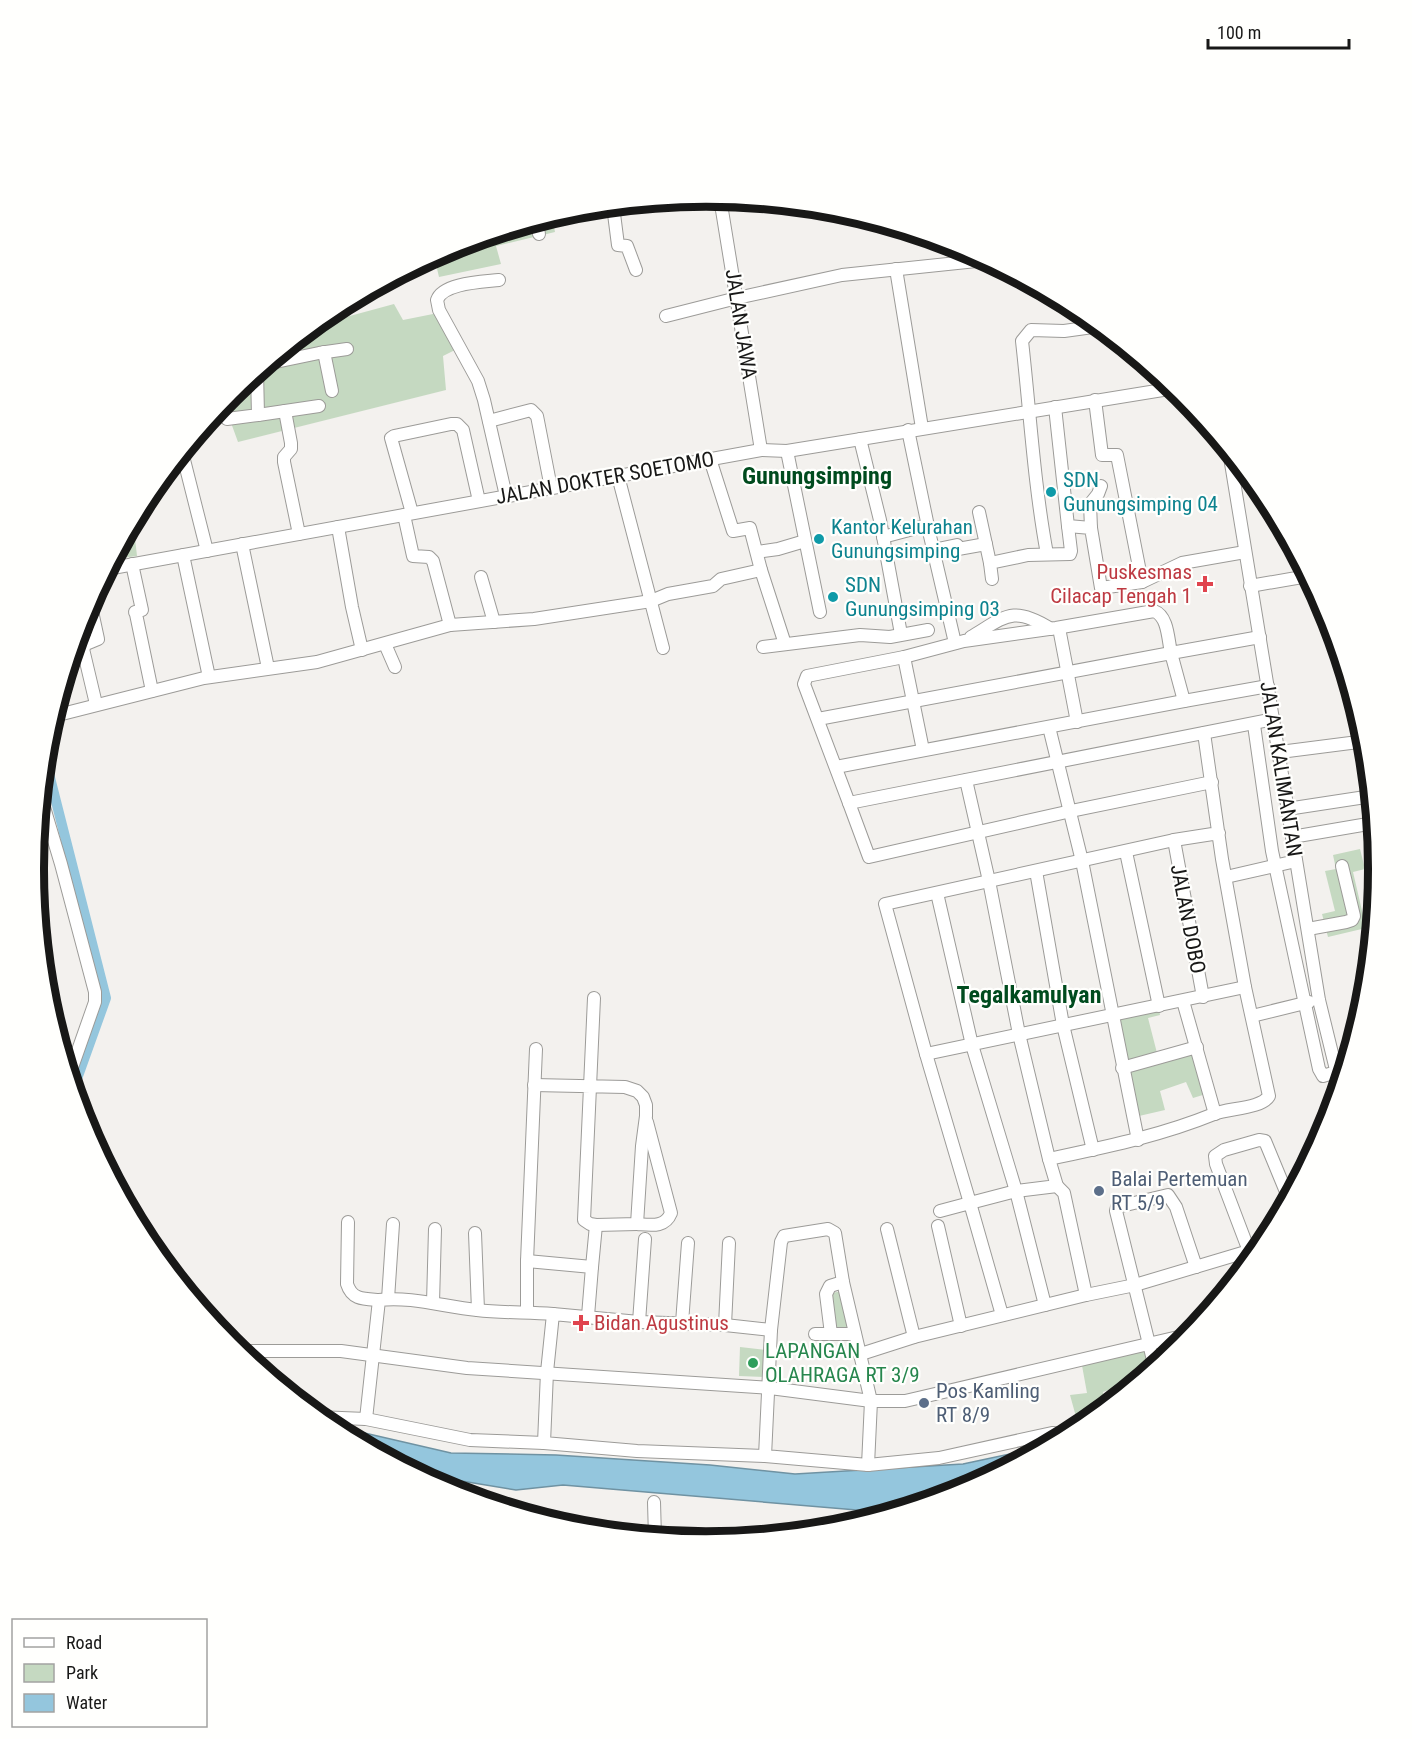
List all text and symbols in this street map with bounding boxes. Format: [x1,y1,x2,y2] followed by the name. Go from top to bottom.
[1208,12,1349,50] scale bar
[1217,22,1261,43] text: 100 m
[720,267,762,381] street label: JALAN JAWA
[494,447,716,509] street label: JALAN DOKTER SOETOMO
[742,462,892,490] district label: Gunungsimping
[1063,468,1218,516] place label: SDN Gunungsimping 04
[1044,485,1058,499] marker: SDN Gunungsimping 04
[831,515,973,563] place label: Kantor Kelurahan Gunungsimping
[812,532,826,546] marker: Kantor Kelurahan Gunungsimping
[1050,560,1192,608] place label: Puskesmas Cilacap Tengah 1
[845,573,1000,621] place label: SDN Gunungsimping 03
[1196,575,1214,593] marker: Puskesmas Cilacap Tengah 1
[826,590,840,604] marker: SDN Gunungsimping 03
[1255,680,1307,858] street label: JALAN KALIMANTAN
[1166,862,1210,976] street label: JALAN DOBO
[957,981,1101,1009] district label: Tegalkamulyan
[1111,1167,1248,1215] place label: Balai Pertemuan RT 5/9
[1092,1184,1106,1198] marker: Balai Pertemuan RT 5/9
[594,1311,729,1335] place label: Bidan Agustinus
[572,1314,590,1332] marker: Bidan Agustinus
[765,1339,920,1387] place label: LAPANGAN OLAHRAGA RT 3/9
[746,1356,760,1370] marker: LAPANGAN OLAHRAGA RT 3/9
[936,1379,1040,1427] place label: Pos Kamling RT 8/9
[917,1396,931,1410] marker: Pos Kamling RT 8/9
[12,1619,207,1727] legend
[66,1632,102,1653] text: Road
[66,1662,98,1683] text: Park
[66,1692,108,1713] text: Water

